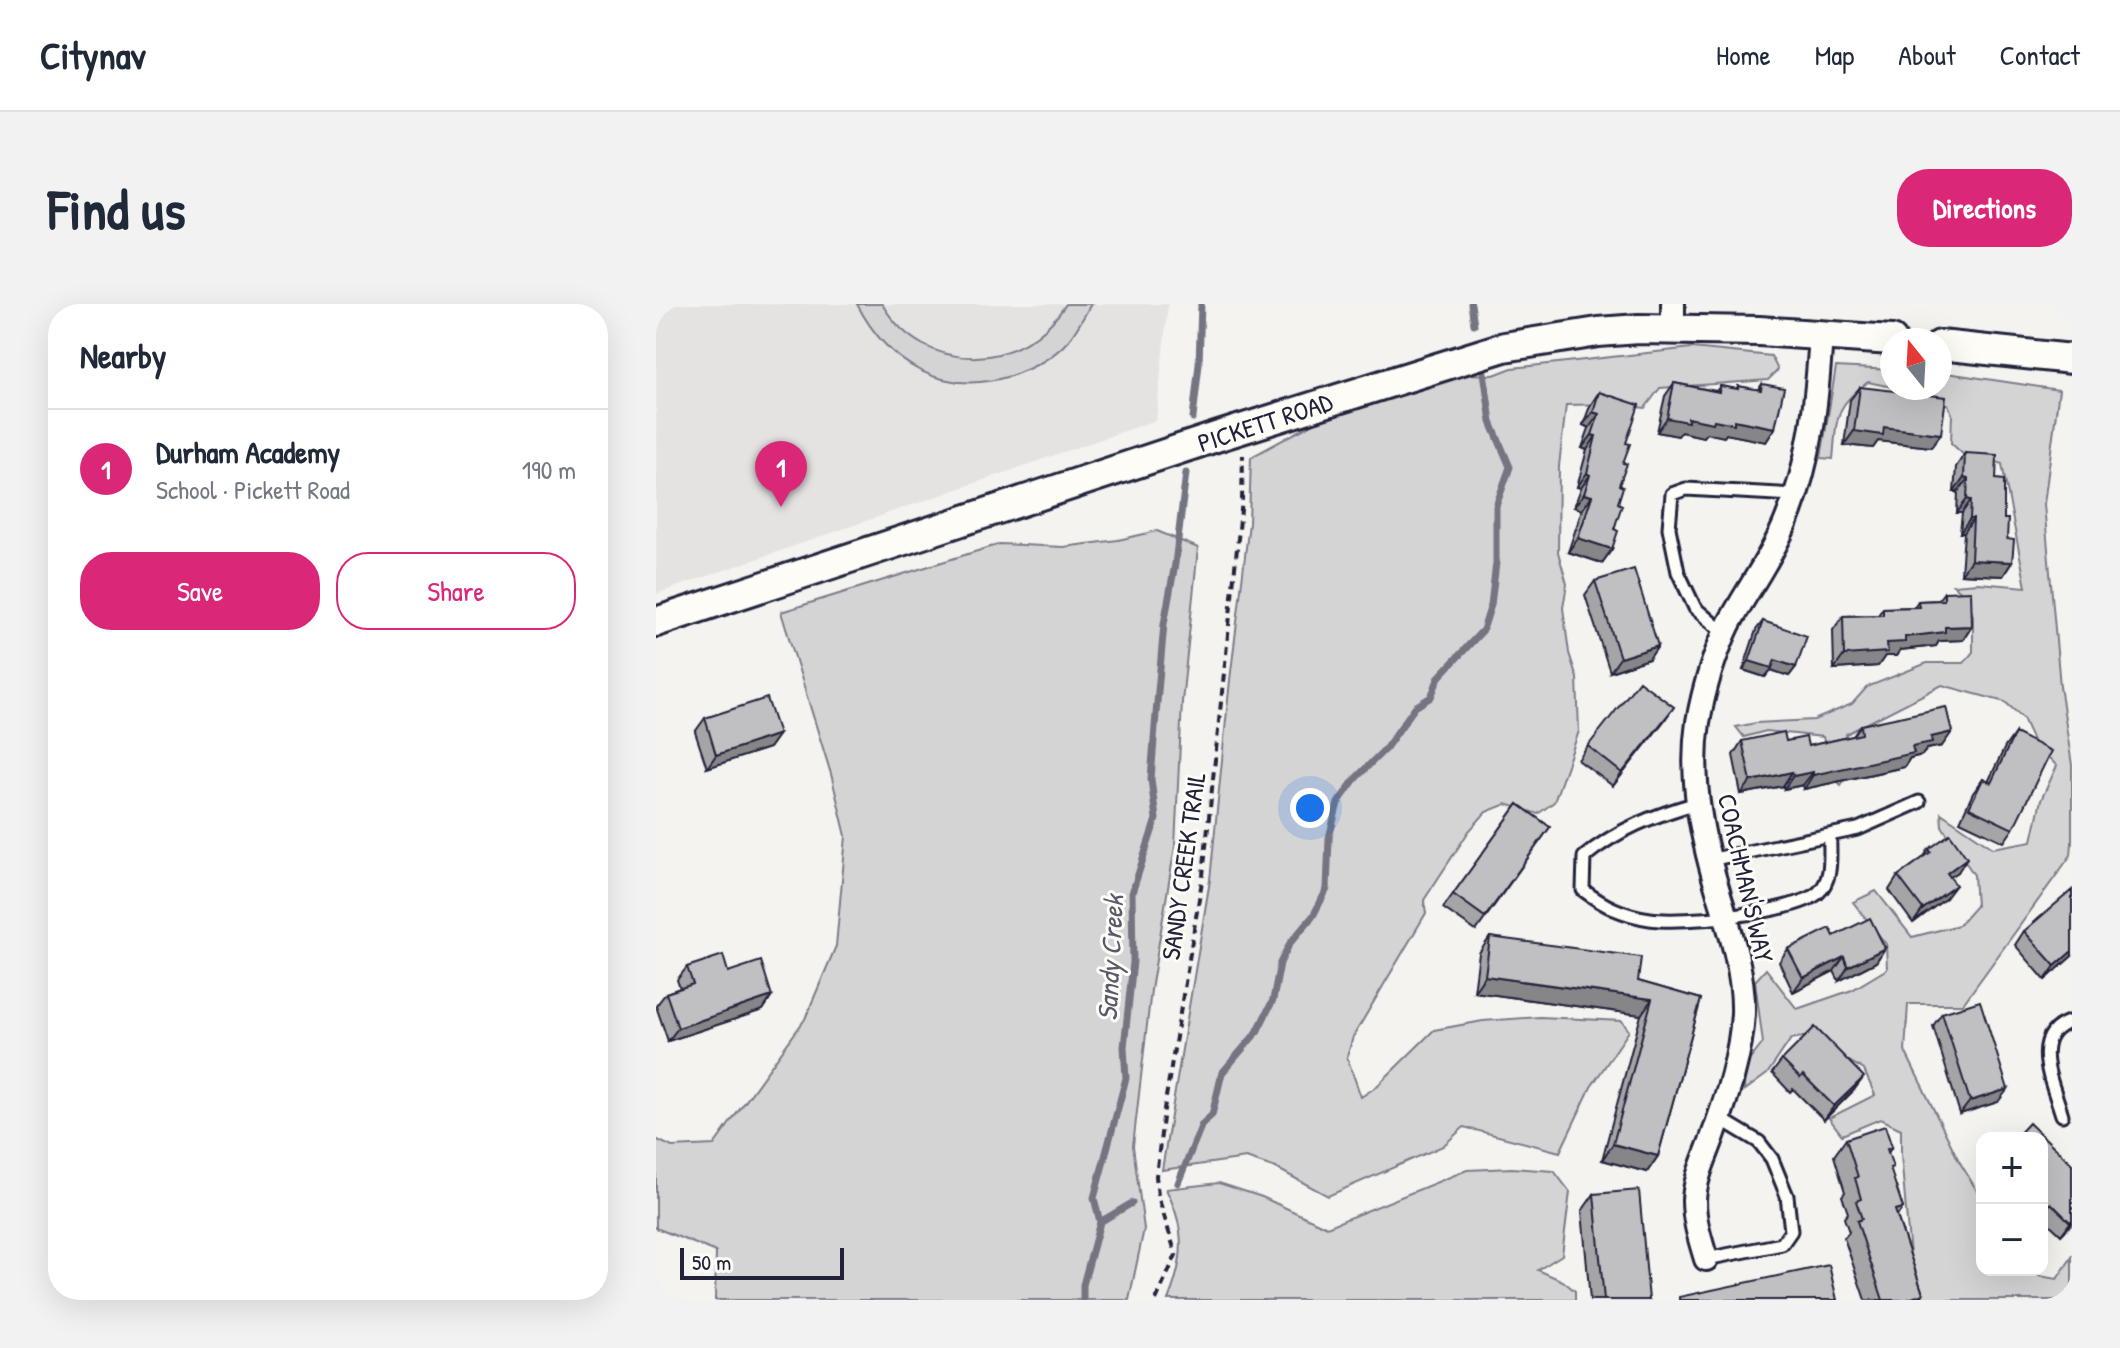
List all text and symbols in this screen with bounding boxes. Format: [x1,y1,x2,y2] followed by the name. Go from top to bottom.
[40,29,146,81] text: Citynav
[1716,36,1771,74] text: Home
[1815,36,1854,74] text: Map
[1898,36,1956,74] text: About
[2000,36,2080,74] text: Contact
[1897,169,2072,247] button: Directions
[48,171,186,246] text: Find us
[1880,328,1952,400] north arrow
[80,333,166,379] text: Nearby
[1193,384,1337,460] street label: PICKETT ROAD
[156,432,340,472] text: Durham Academy
[755,441,807,507] pin: 1
[101,452,111,487] text: 1
[522,452,576,487] text: 190 m
[156,472,350,507] text: School · Pickett Road
[80,552,320,630] button: Save
[336,552,576,630] button: Share
[1152,770,1214,962] street label: SANDY CREEK TRAIL
[1290,788,1330,828] your location
[1710,790,1783,966] street label: COACHMAN'S WAY
[1088,892,1132,1022] water label: Sandy Creek
[1976,1132,2048,1276] map controls
[1976,1132,2048,1204] button: +
[1976,1204,2048,1276] button: −
[680,1244,844,1280] scale bar
[692,1247,731,1277] text: 50 m

